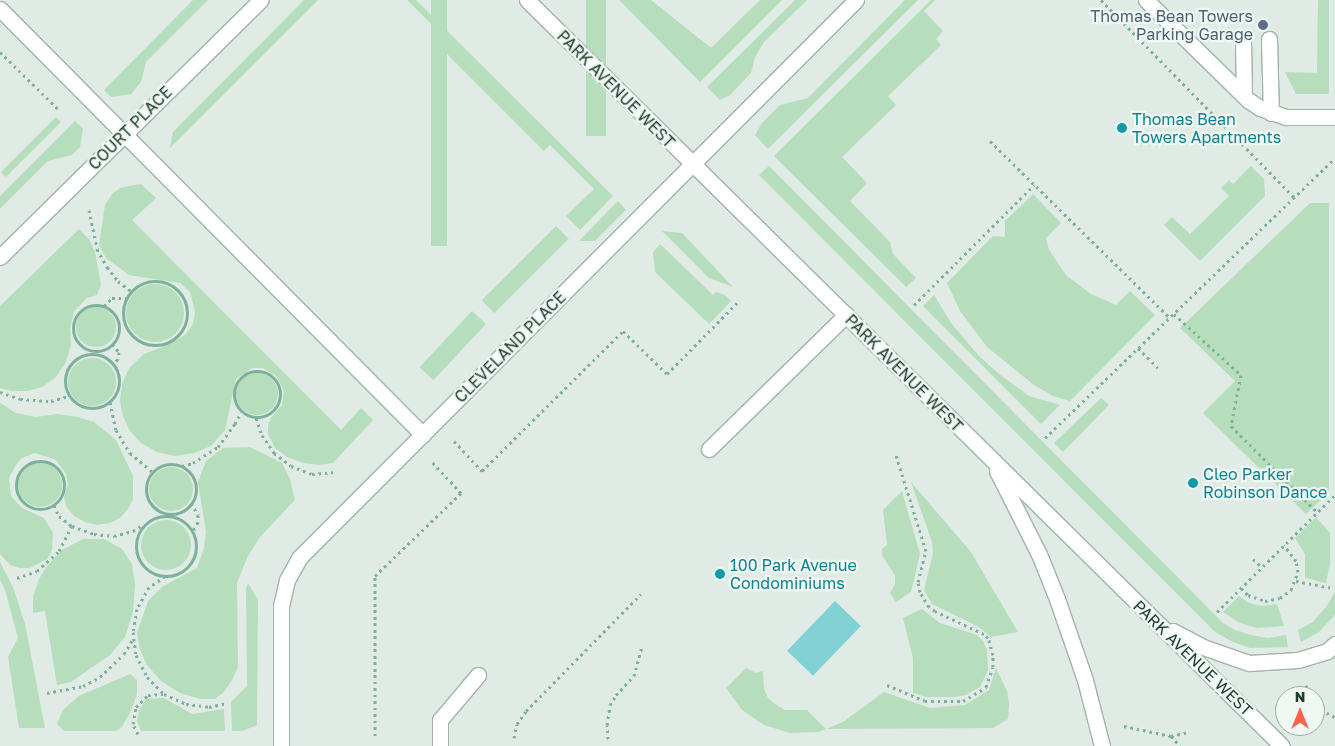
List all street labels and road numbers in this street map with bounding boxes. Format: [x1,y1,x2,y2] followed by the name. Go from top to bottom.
[553,26,679,152] street label: PARK AVENUE WEST
[84,82,176,174] street label: COURT PLACE
[450,287,570,407] street label: CLEVELAND PLACE
[841,310,967,436] street label: PARK AVENUE WEST
[1129,596,1257,720] street label: PARK AVENUE WEST

